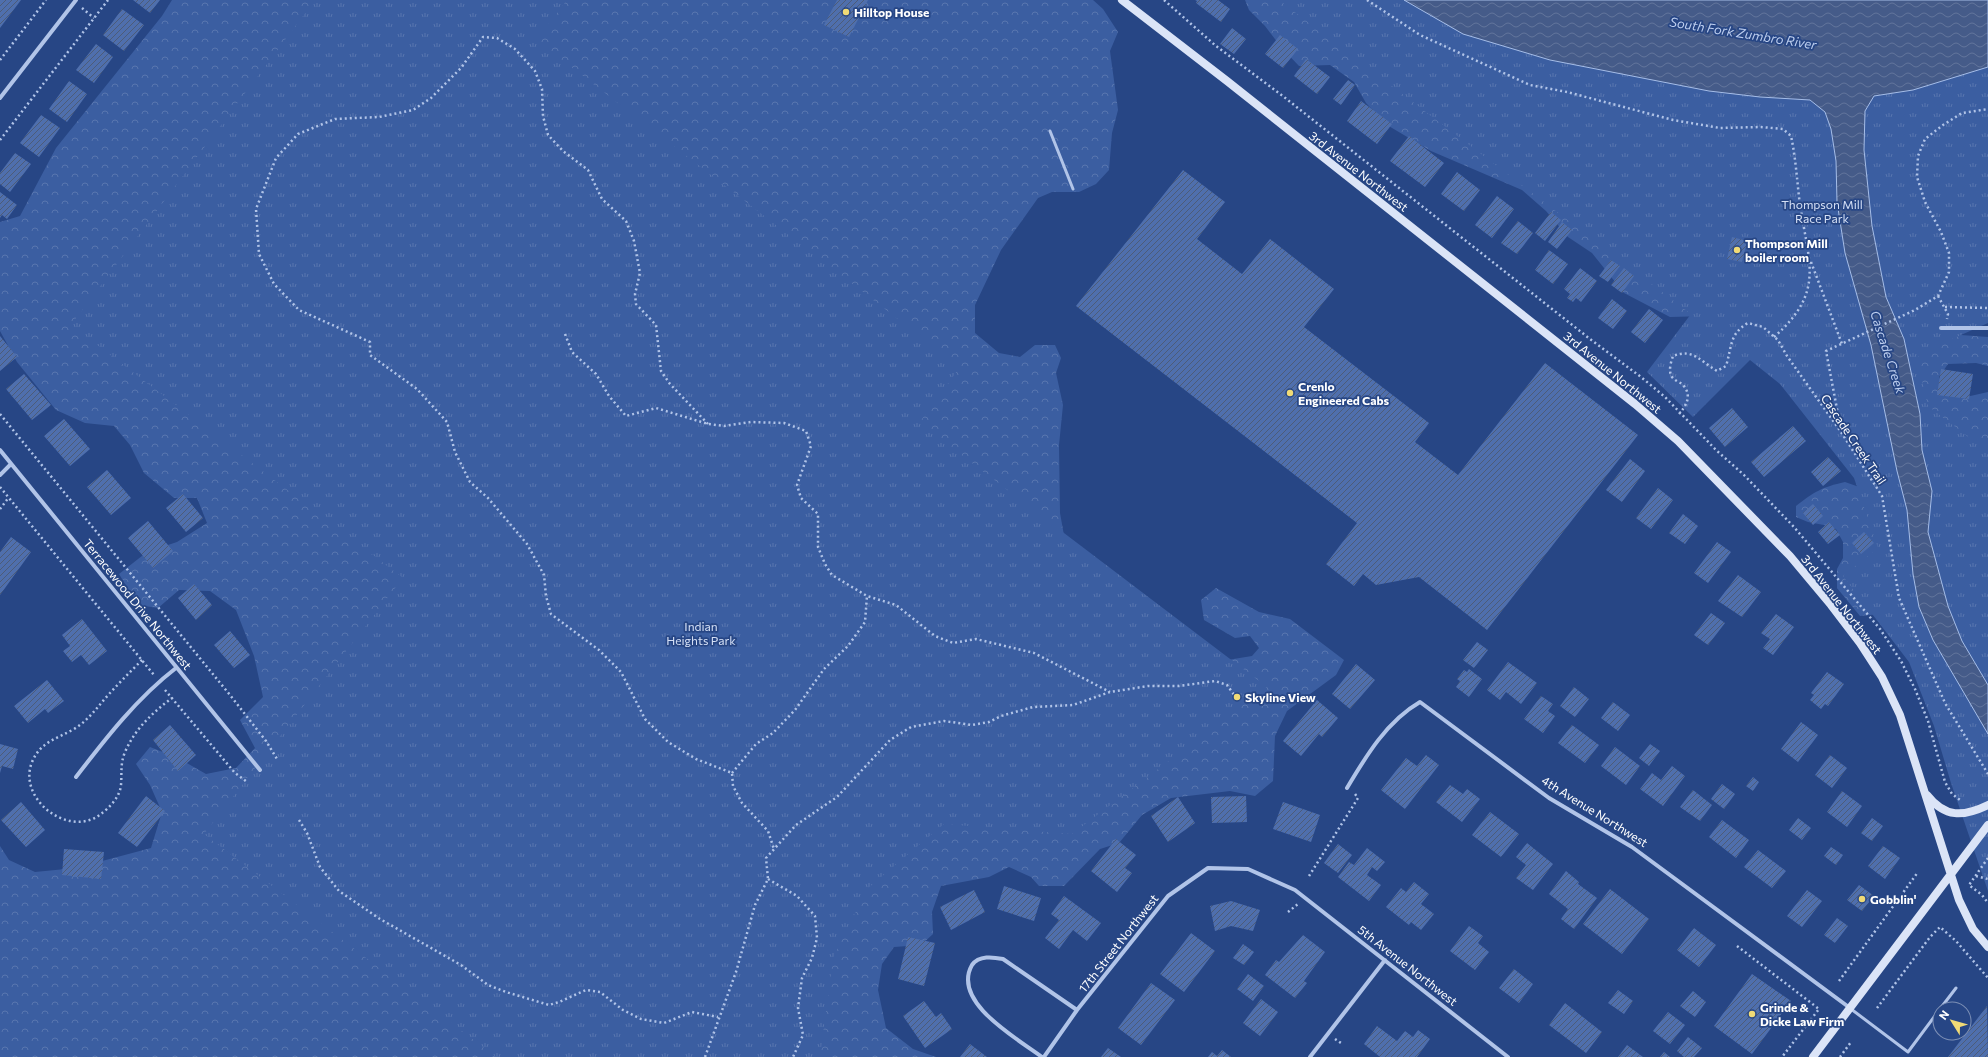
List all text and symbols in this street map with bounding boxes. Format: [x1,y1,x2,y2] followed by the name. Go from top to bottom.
[854,5,929,19] place label: Hilltop House
[841,7,851,17] marker: Hilltop House
[1668,13,1818,53] water label: South Fork Zumbro River
[1307,128,1411,214] street label: 3rd Avenue Northwest
[1781,197,1863,225] park label: Thompson Mill Race Park
[1745,236,1828,264] place label: Thompson Mill boiler room
[1732,245,1742,255] marker: Thompson Mill boiler room
[1867,308,1909,396] water label: Cascade Creek
[1561,328,1665,416] street label: 3rd Avenue Northwest
[1298,379,1390,407] place label: Crenlo Engineered Cabs
[1285,388,1295,398] marker: Crenlo Engineered Cabs
[1819,391,1889,487] street label: Cascade Creek Trail
[81,536,195,672] street label: Terracewood Drive Northwest
[1799,552,1885,656] street label: 3rd Avenue Northwest
[666,619,736,647] park label: Indian Heights Park
[1245,690,1316,704] place label: Skyline View
[1232,692,1242,702] marker: Skyline View
[1539,773,1651,849] street label: 4th Avenue Northwest
[1075,891,1161,995] street label: 17th Street Northwest
[1870,892,1917,906] place label: Gobblin'
[1857,894,1867,904] marker: Gobblin'
[1356,922,1460,1008] street label: 5th Avenue Northwest
[1760,1000,1844,1028] place label: Grinde & Dicke Law Firm
[1932,1001,1972,1041] north arrow
[1936,1007,1951,1022] text: N
[1747,1009,1757,1019] marker: Grinde & Dicke Law Firm

